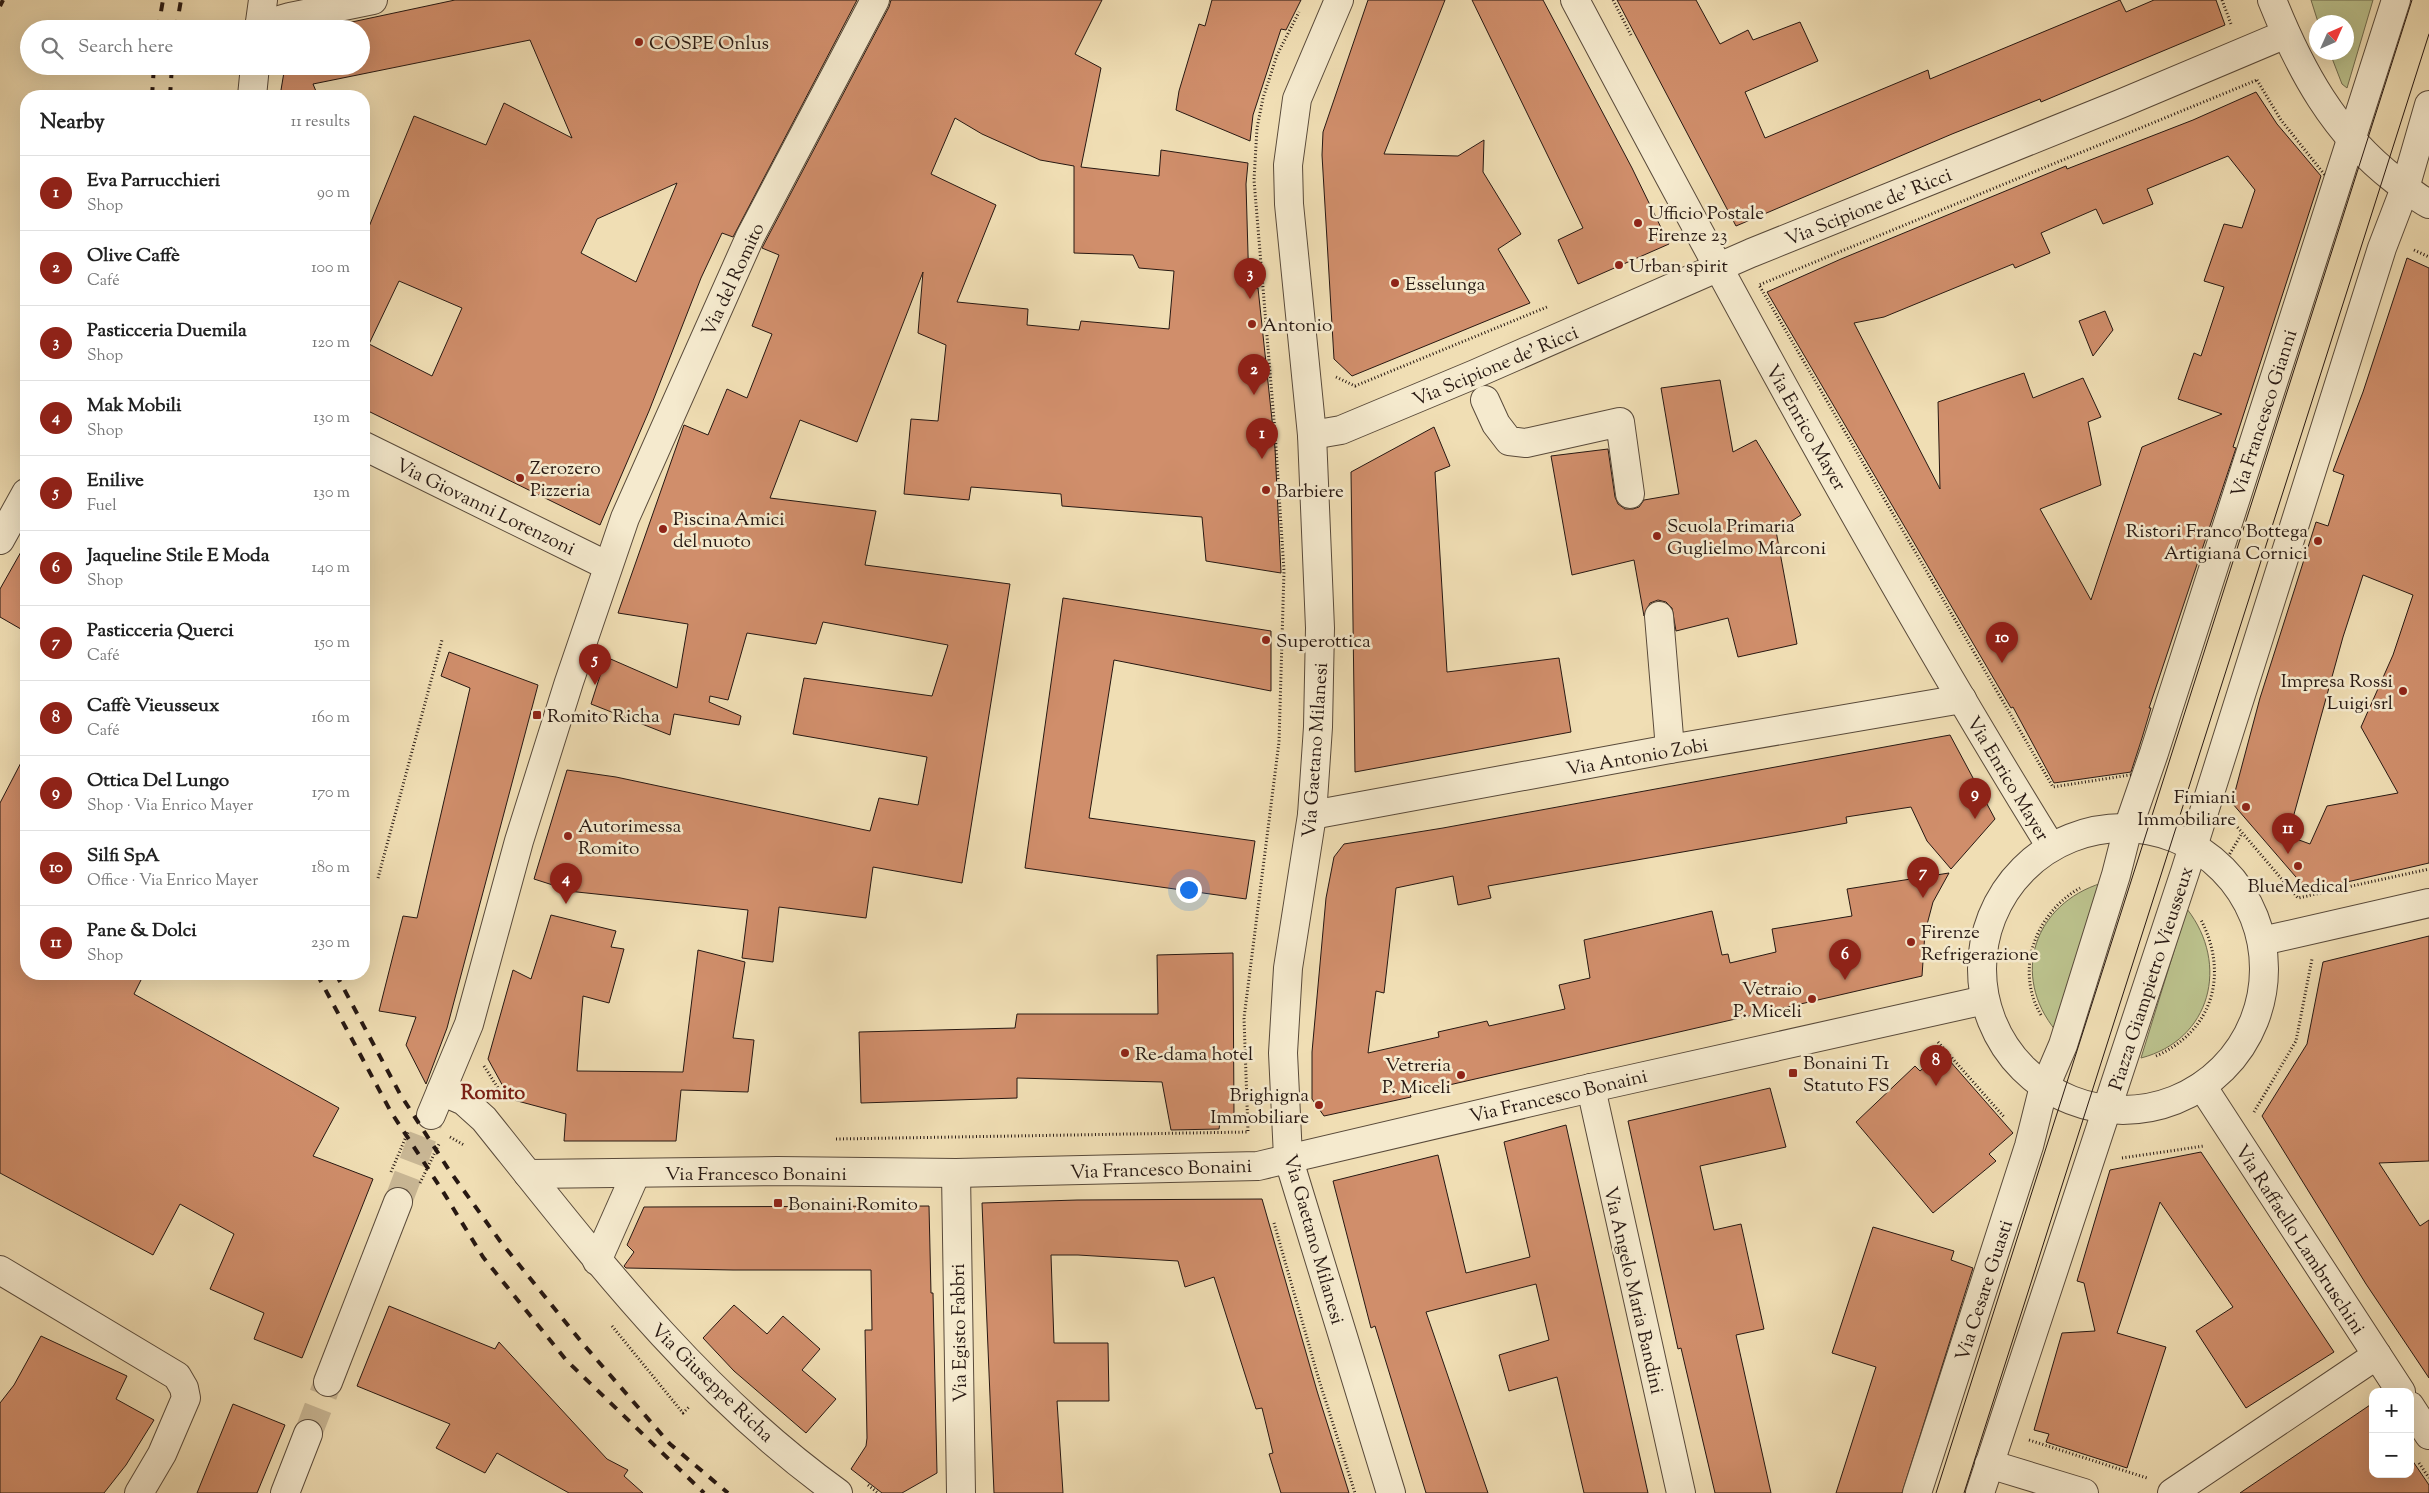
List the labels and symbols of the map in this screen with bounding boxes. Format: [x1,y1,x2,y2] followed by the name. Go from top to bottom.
[2309,15,2354,60] north arrow
[649,31,769,58] place label: COSPE Onlus
[633,36,645,48] marker: COSPE Onlus
[1782,163,1956,254] street label: Via Scipione de' Ricci
[1648,201,1764,250] place label: Ufficio Postale Firenze 23
[1632,217,1644,229] marker: Ufficio Postale Firenze 23
[696,219,772,341] street label: Via del Romito
[1629,254,1729,281] place label: Urban spirit
[1234,258,1266,299] pin: 3
[1613,259,1625,271] marker: Urban spirit
[1405,272,1486,299] place label: Esselunga
[1389,277,1401,289] marker: Esselunga
[1262,313,1332,340] place label: Antonio
[1246,318,1258,330] marker: Antonio
[1409,320,1583,414] street label: Via Scipione de' Ricci
[2225,326,2305,501] street label: Via Francesco Gianni
[1238,354,1270,395] pin: 2
[1758,360,1852,496] street label: Via Enrico Mayer
[1246,418,1278,459] pin: 1
[390,453,579,564] street label: Via Giovanni Lorenzoni
[530,456,601,505] place label: Zerozero Pizzeria
[514,472,526,484] marker: Zerozero Pizzeria
[1276,479,1344,506] place label: Barbiere
[1260,484,1272,496] marker: Barbiere
[673,507,785,556] place label: Piscina Amici del nuoto
[1667,514,1826,563] place label: Scuola Primaria Guglielmo Marconi
[2126,519,2308,568] place label: Ristori Franco Bottega Artigiana Cornici
[657,523,669,535] marker: Piscina Amici del nuoto
[1651,530,1663,542] marker: Scuola Primaria Guglielmo Marconi
[2312,535,2324,547] marker: Ristori Franco Bottega Artigiana Cornici
[1986,622,2018,663] pin: 10
[1276,629,1371,656] place label: Superottica
[1260,634,1272,646] marker: Superottica
[579,644,611,685] pin: 5
[1297,662,1336,839] street label: Via Gaetano Milanesi
[2281,669,2393,718] place label: Impresa Rossi Luigi srl
[2397,685,2409,697] marker: Impresa Rossi Luigi srl
[547,704,660,731] place label: Romito Richa
[531,709,543,721] marker: Romito Richa
[1959,712,2055,847] street label: Via Enrico Mayer
[1564,733,1710,784] street label: Via Antonio Zobi
[1959,778,1991,819] pin: 9
[2137,785,2236,834] place label: Fimiani Immobiliare
[2240,801,2252,813] marker: Fimiani Immobiliare
[2272,813,2304,854] pin: 11
[578,814,681,863] place label: Autorimessa Romito
[562,830,574,842] marker: Autorimessa Romito
[1907,857,1939,898] pin: 7
[2292,860,2304,872] marker: BlueMedical
[550,863,582,904] pin: 4
[2103,863,2201,1094] street label: Piazza Giampietro Vieusseux
[2247,874,2349,901] place label: BlueMedical
[1176,877,1202,903] your location
[1921,920,2039,969] place label: Firenze Refrigerazione
[1905,936,1917,948] marker: Firenze Refrigerazione
[1829,939,1861,980] pin: 6
[1733,977,1802,1026] place label: Vetraio P. Miceli
[1806,993,1818,1005] marker: Vetraio P. Miceli
[1135,1042,1253,1069] place label: Re-dama hotel
[1920,1045,1952,1086] pin: 8
[1119,1047,1131,1059] marker: Re-dama hotel
[1803,1051,1890,1100] place label: Bonaini T1 Statuto FS
[1382,1053,1451,1102] place label: Vetreria P. Miceli
[1467,1064,1650,1131] street label: Via Francesco Bonaini
[1787,1067,1799,1079] marker: Bonaini T1 Statuto FS
[1455,1069,1467,1081] marker: Vetreria P. Miceli
[461,1080,525,1109] district label: Romito
[1210,1083,1309,1132] place label: Brighigna Immobiliare
[1313,1099,1325,1111] marker: Brighigna Immobiliare
[2227,1140,2371,1341] street label: Via Raffaello Lambruschini
[1275,1152,1350,1328] street label: Via Gaetano Milanesi
[1070,1154,1252,1187] street label: Via Francesco Bonaini
[665,1162,847,1189] street label: Via Francesco Bonaini
[1596,1184,1670,1397] street label: Via Angelo Maria Bandini
[788,1192,918,1219] place label: Bonaini Romito
[772,1197,784,1209] marker: Bonaini Romito
[1950,1217,2021,1365] street label: Via Cesare Guasti
[946,1263,975,1403] street label: Via Egisto Fabbri
[644,1318,779,1450] street label: Via Giuseppe Richa

